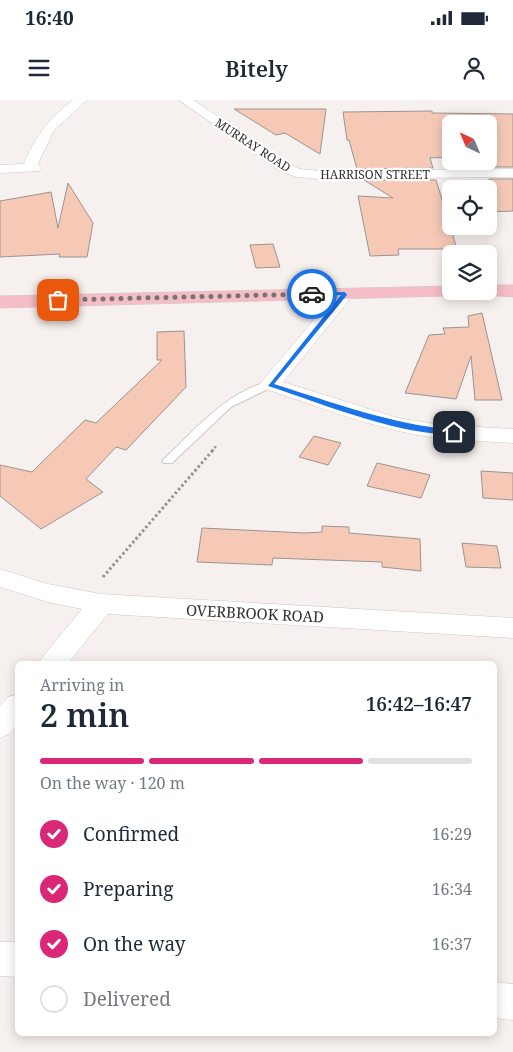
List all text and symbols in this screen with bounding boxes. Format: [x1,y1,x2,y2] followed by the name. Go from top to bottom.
[25,5,74,31] text: 16:40
[225,53,288,83] text: Bitely
[25,54,53,82] icon: menu
[460,54,488,82] icon: person
[212,114,294,176] street label: MURRAY ROAD
[442,115,498,170] north arrow
[442,115,497,300] map controls
[320,166,430,183] street label: HARRISON STREET
[442,180,497,235] button: locate
[442,245,497,300] button: layers
[287,269,337,319] courier
[37,279,79,321] pin
[298,280,326,308] icon: car
[44,286,72,314] icon: bag
[433,411,475,453] pin
[440,418,468,446] icon: home
[186,599,325,627] street label: OVERBROOK ROAD
[40,674,124,696] text: Arriving in
[366,691,472,717] text: 16:42–16:47
[40,693,129,736] text: 2 min
[40,772,185,794] text: On the way · 120 m
[40,820,68,848] icon: check
[83,821,179,847] text: Confirmed
[432,823,472,845] text: 16:29
[40,875,68,903] icon: check
[83,876,173,902] text: Preparing
[432,878,472,900] text: 16:34
[40,930,68,958] icon: check
[83,931,186,957] text: On the way
[432,933,472,955] text: 16:37
[83,986,171,1012] text: Delivered

